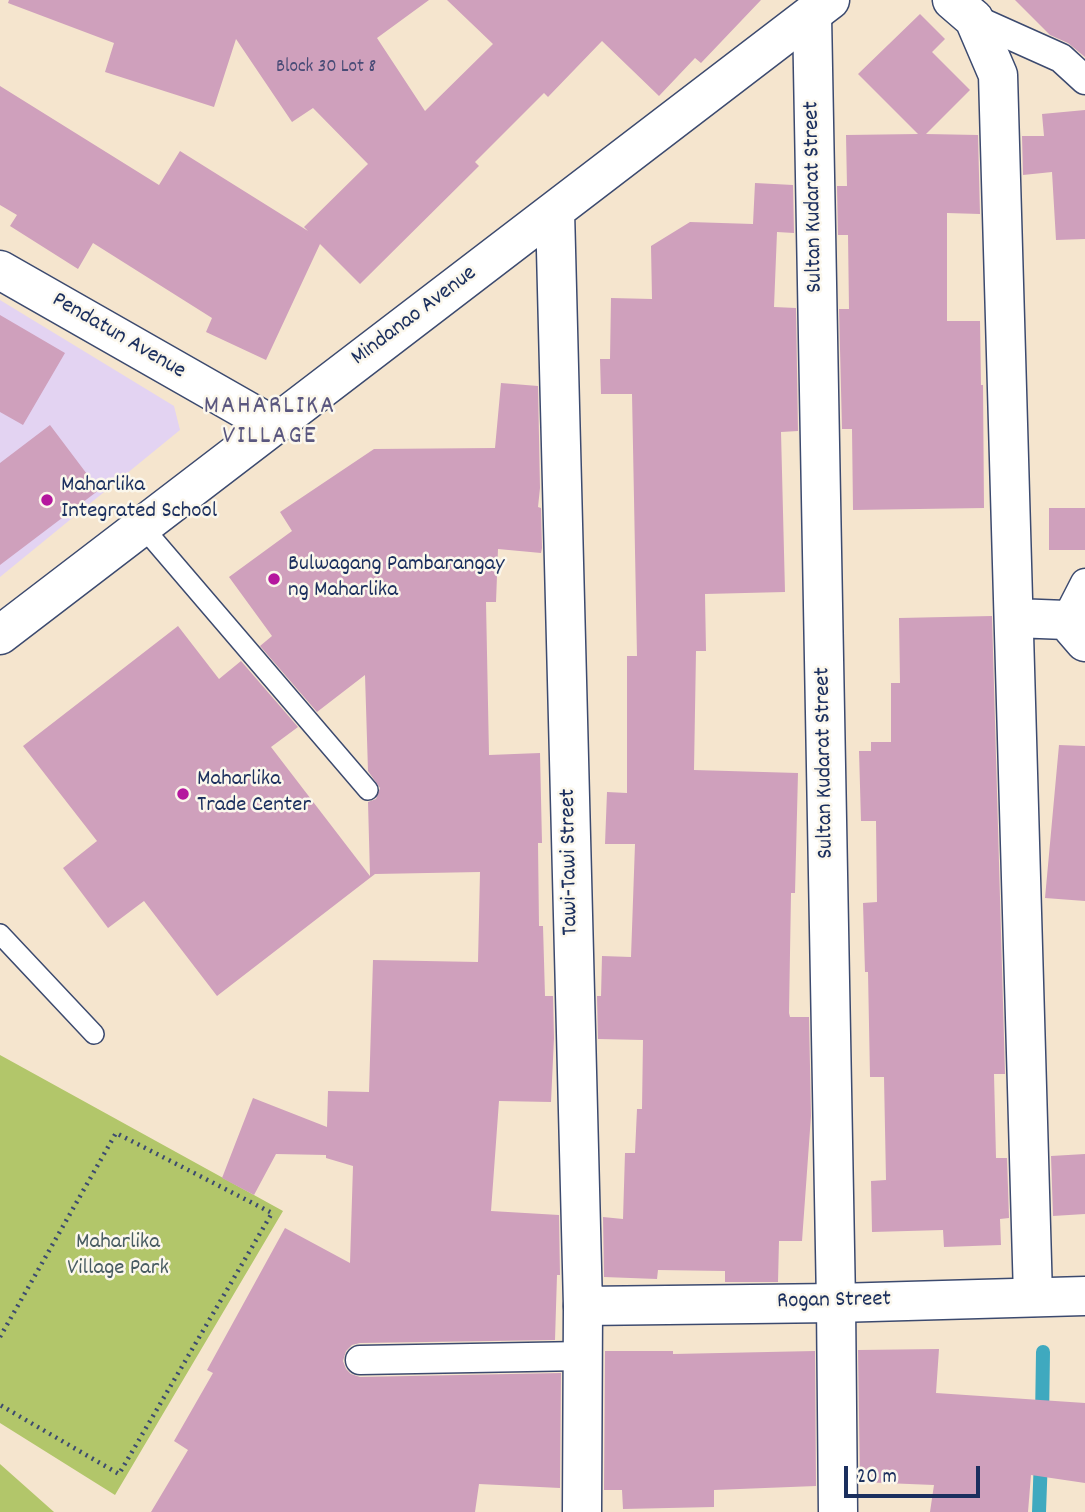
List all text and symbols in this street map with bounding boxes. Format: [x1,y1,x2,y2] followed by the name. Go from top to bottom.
[276,57,376,79] house number: Block 30 Lot 8
[800,101,830,293] street label: Sultan Kudarat Street
[347,261,483,373] street label: Mindanao Avenue
[46,288,190,386] street label: Pendatun Avenue
[205,392,335,453] district label: MAHARLIKA VILLAGE
[61,473,217,527] place label: Maharlika Integrated School
[39,492,55,508] marker: Maharlika Integrated School
[288,552,505,606] place label: Bulwagang Pambarangay ng Maharlika
[266,571,282,587] marker: Bulwagang Pambarangay ng Maharlika
[811,667,841,859] street label: Sultan Kudarat Street
[197,767,311,821] place label: Maharlika Trade Center
[175,786,191,802] marker: Maharlika Trade Center
[556,788,586,936] street label: Tawi-Tawi Street
[67,1230,169,1284] park label: Maharlika Village Park
[777,1287,891,1317] street label: Rogan Street
[847,1452,984,1496] scale bar
[857,1463,897,1493] text: 20 m

